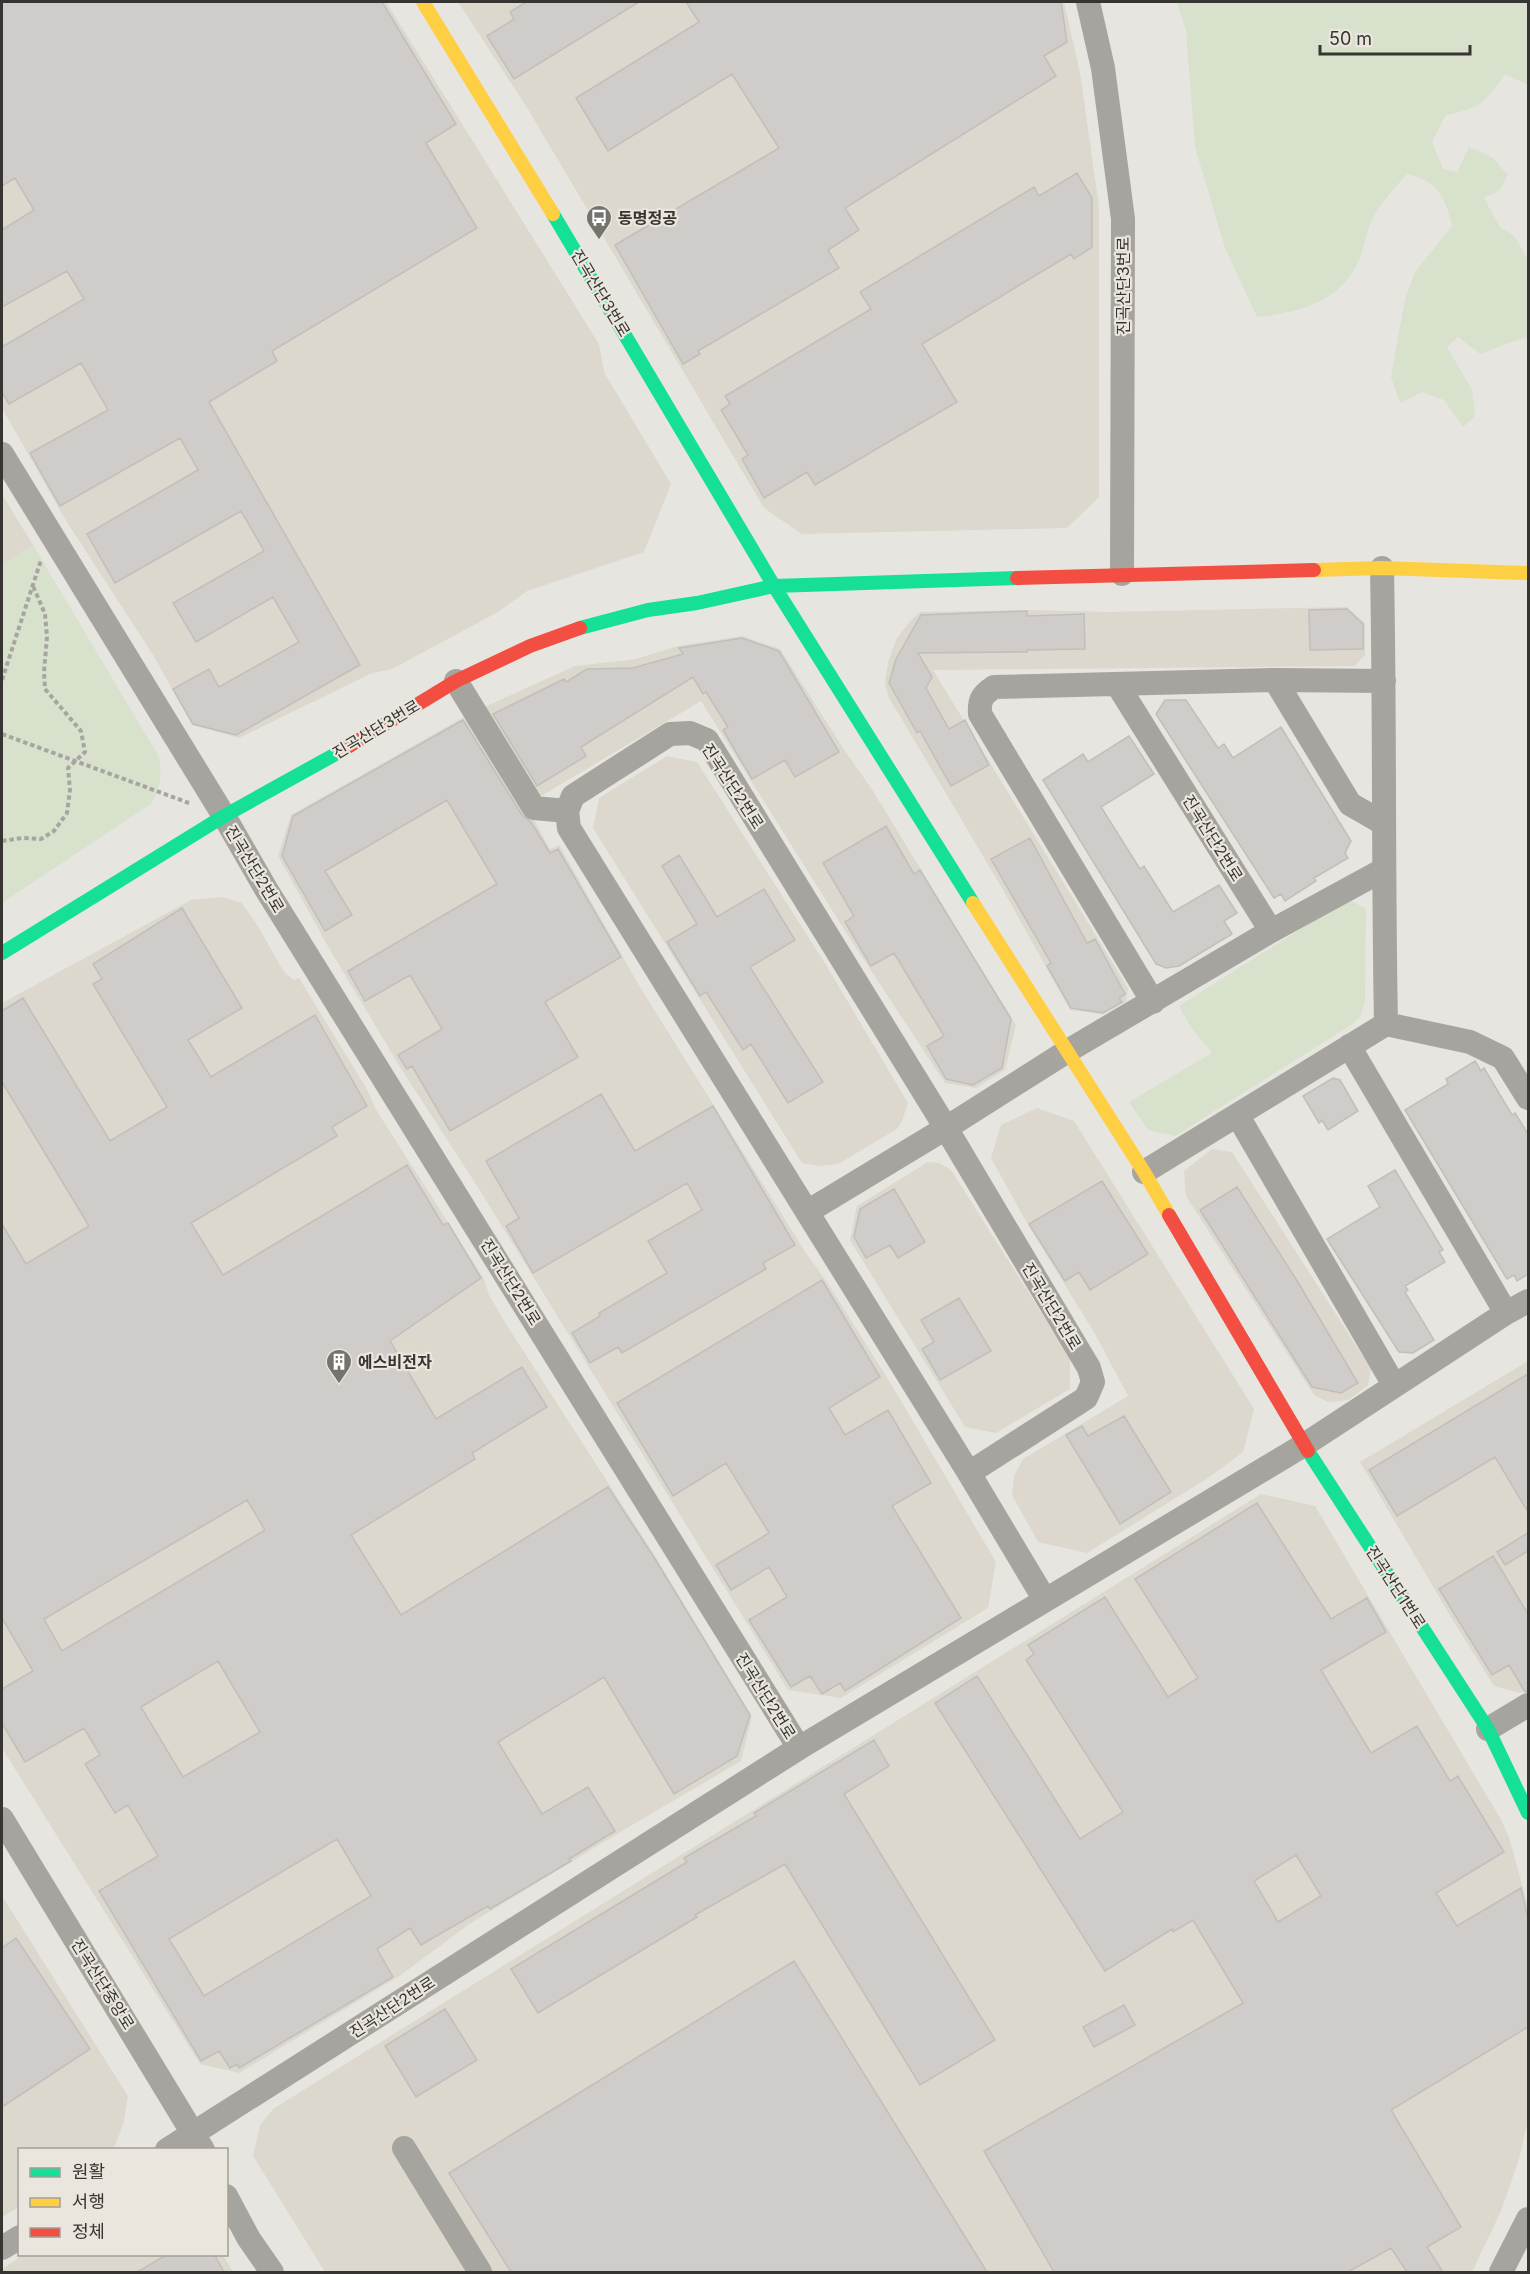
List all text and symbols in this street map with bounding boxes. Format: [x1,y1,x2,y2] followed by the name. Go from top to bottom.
[1320,18,1470,56] scale bar
[1329,28,1372,49] text: 50 m
[584,203,614,241] bus stop icon: 동명정공
[618,208,677,228] place label: 동명정공
[1113,237,1133,335] street label: 진곡산단3번로
[567,246,635,340] street label: 진곡산단3번로
[329,695,423,763] street label: 진곡산단3번로
[698,739,768,833] street label: 진곡산단2번로
[1179,791,1248,885] street label: 진곡산단2번로
[221,822,289,916] street label: 진곡산단2번로
[477,1235,546,1329] street label: 진곡산단2번로
[1018,1259,1086,1353] street label: 진곡산단2번로
[324,1347,354,1385] building icon: 에스비전자
[358,1352,432,1372] place label: 에스비전자
[1362,1542,1430,1632] street label: 진곡산단1번로
[732,1649,801,1743] street label: 진곡산단2번로
[67,1935,139,2033] street label: 진곡산단중앙로
[345,1972,439,2042] street label: 진곡산단2번로
[18,2148,228,2256] legend
[72,2161,105,2182] text: 원활
[72,2191,105,2212] text: 서행
[72,2221,105,2242] text: 정체

